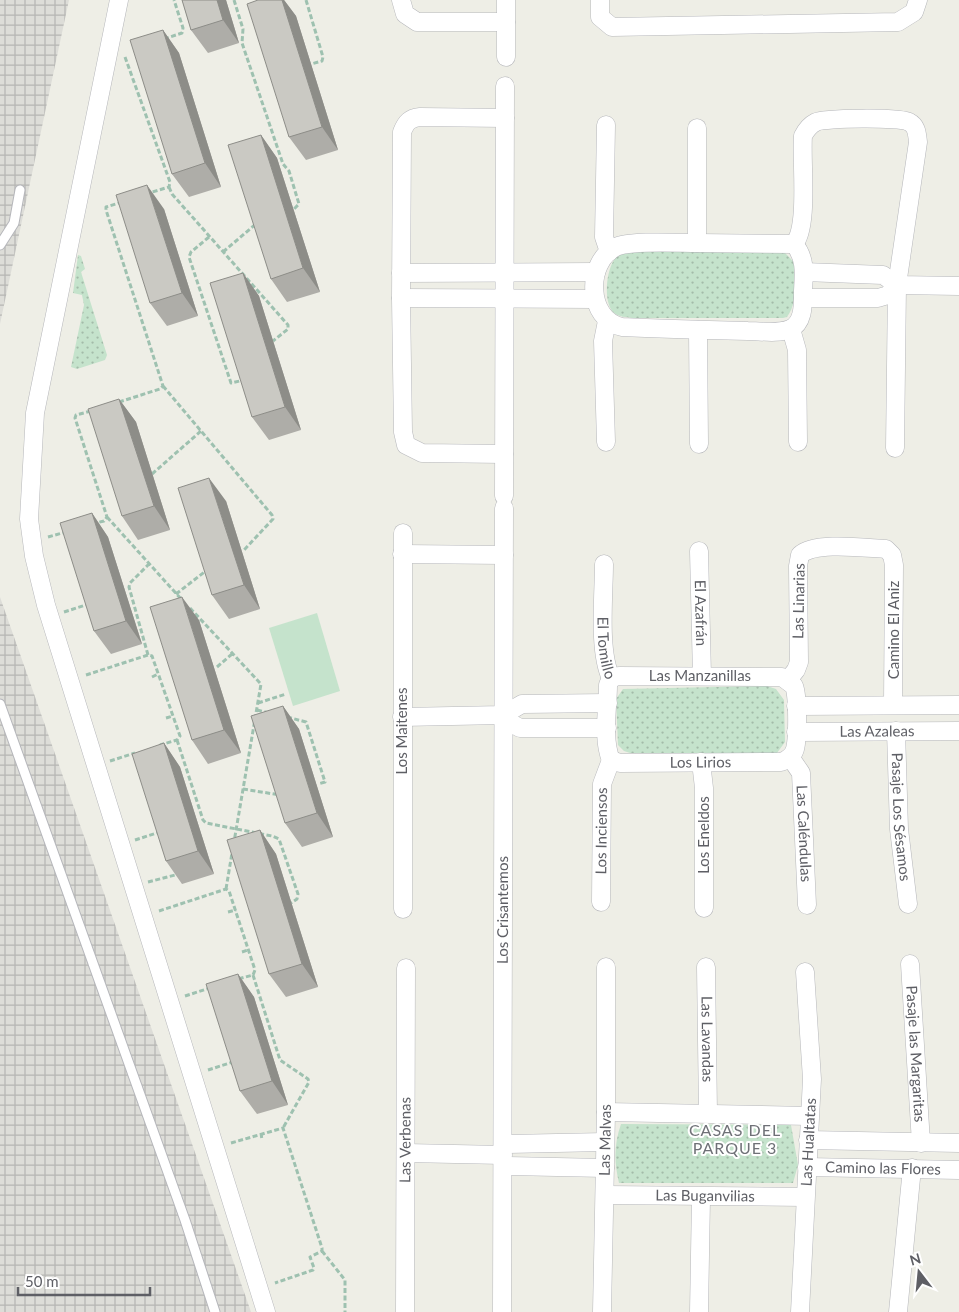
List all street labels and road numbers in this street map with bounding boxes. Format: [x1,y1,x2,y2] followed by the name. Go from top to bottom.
[788,563,808,639] street label: Las Linarias
[692,580,711,646] street label: El Azafrán
[884,581,902,679] street label: Camino El Aniz
[595,617,620,681] street label: El Tomillo
[649,666,751,684] street label: Las Manzanillas
[392,688,410,774] street label: Los Maitenes
[840,721,914,740] street label: Las Azaleas
[670,752,731,771] street label: Los Lirios
[889,752,915,882] street label: Pasaje Los Sésamos
[794,785,816,882] street label: Las Caléndulas
[591,787,610,875] street label: Los Inciensos
[694,796,712,874] street label: Los Eneldos
[493,856,511,964] street label: Los Crisantemos
[903,985,930,1123] street label: Pasaje las Margaritas
[698,996,718,1082] street label: Las Lavandas
[395,1097,414,1183] street label: Las Verbenas
[796,1098,819,1187] street label: Las Hualtatas
[595,1104,614,1176] street label: Las Malvas
[825,1157,941,1178] street label: Camino las Flores
[655,1186,755,1204] street label: Las Buganvilias

